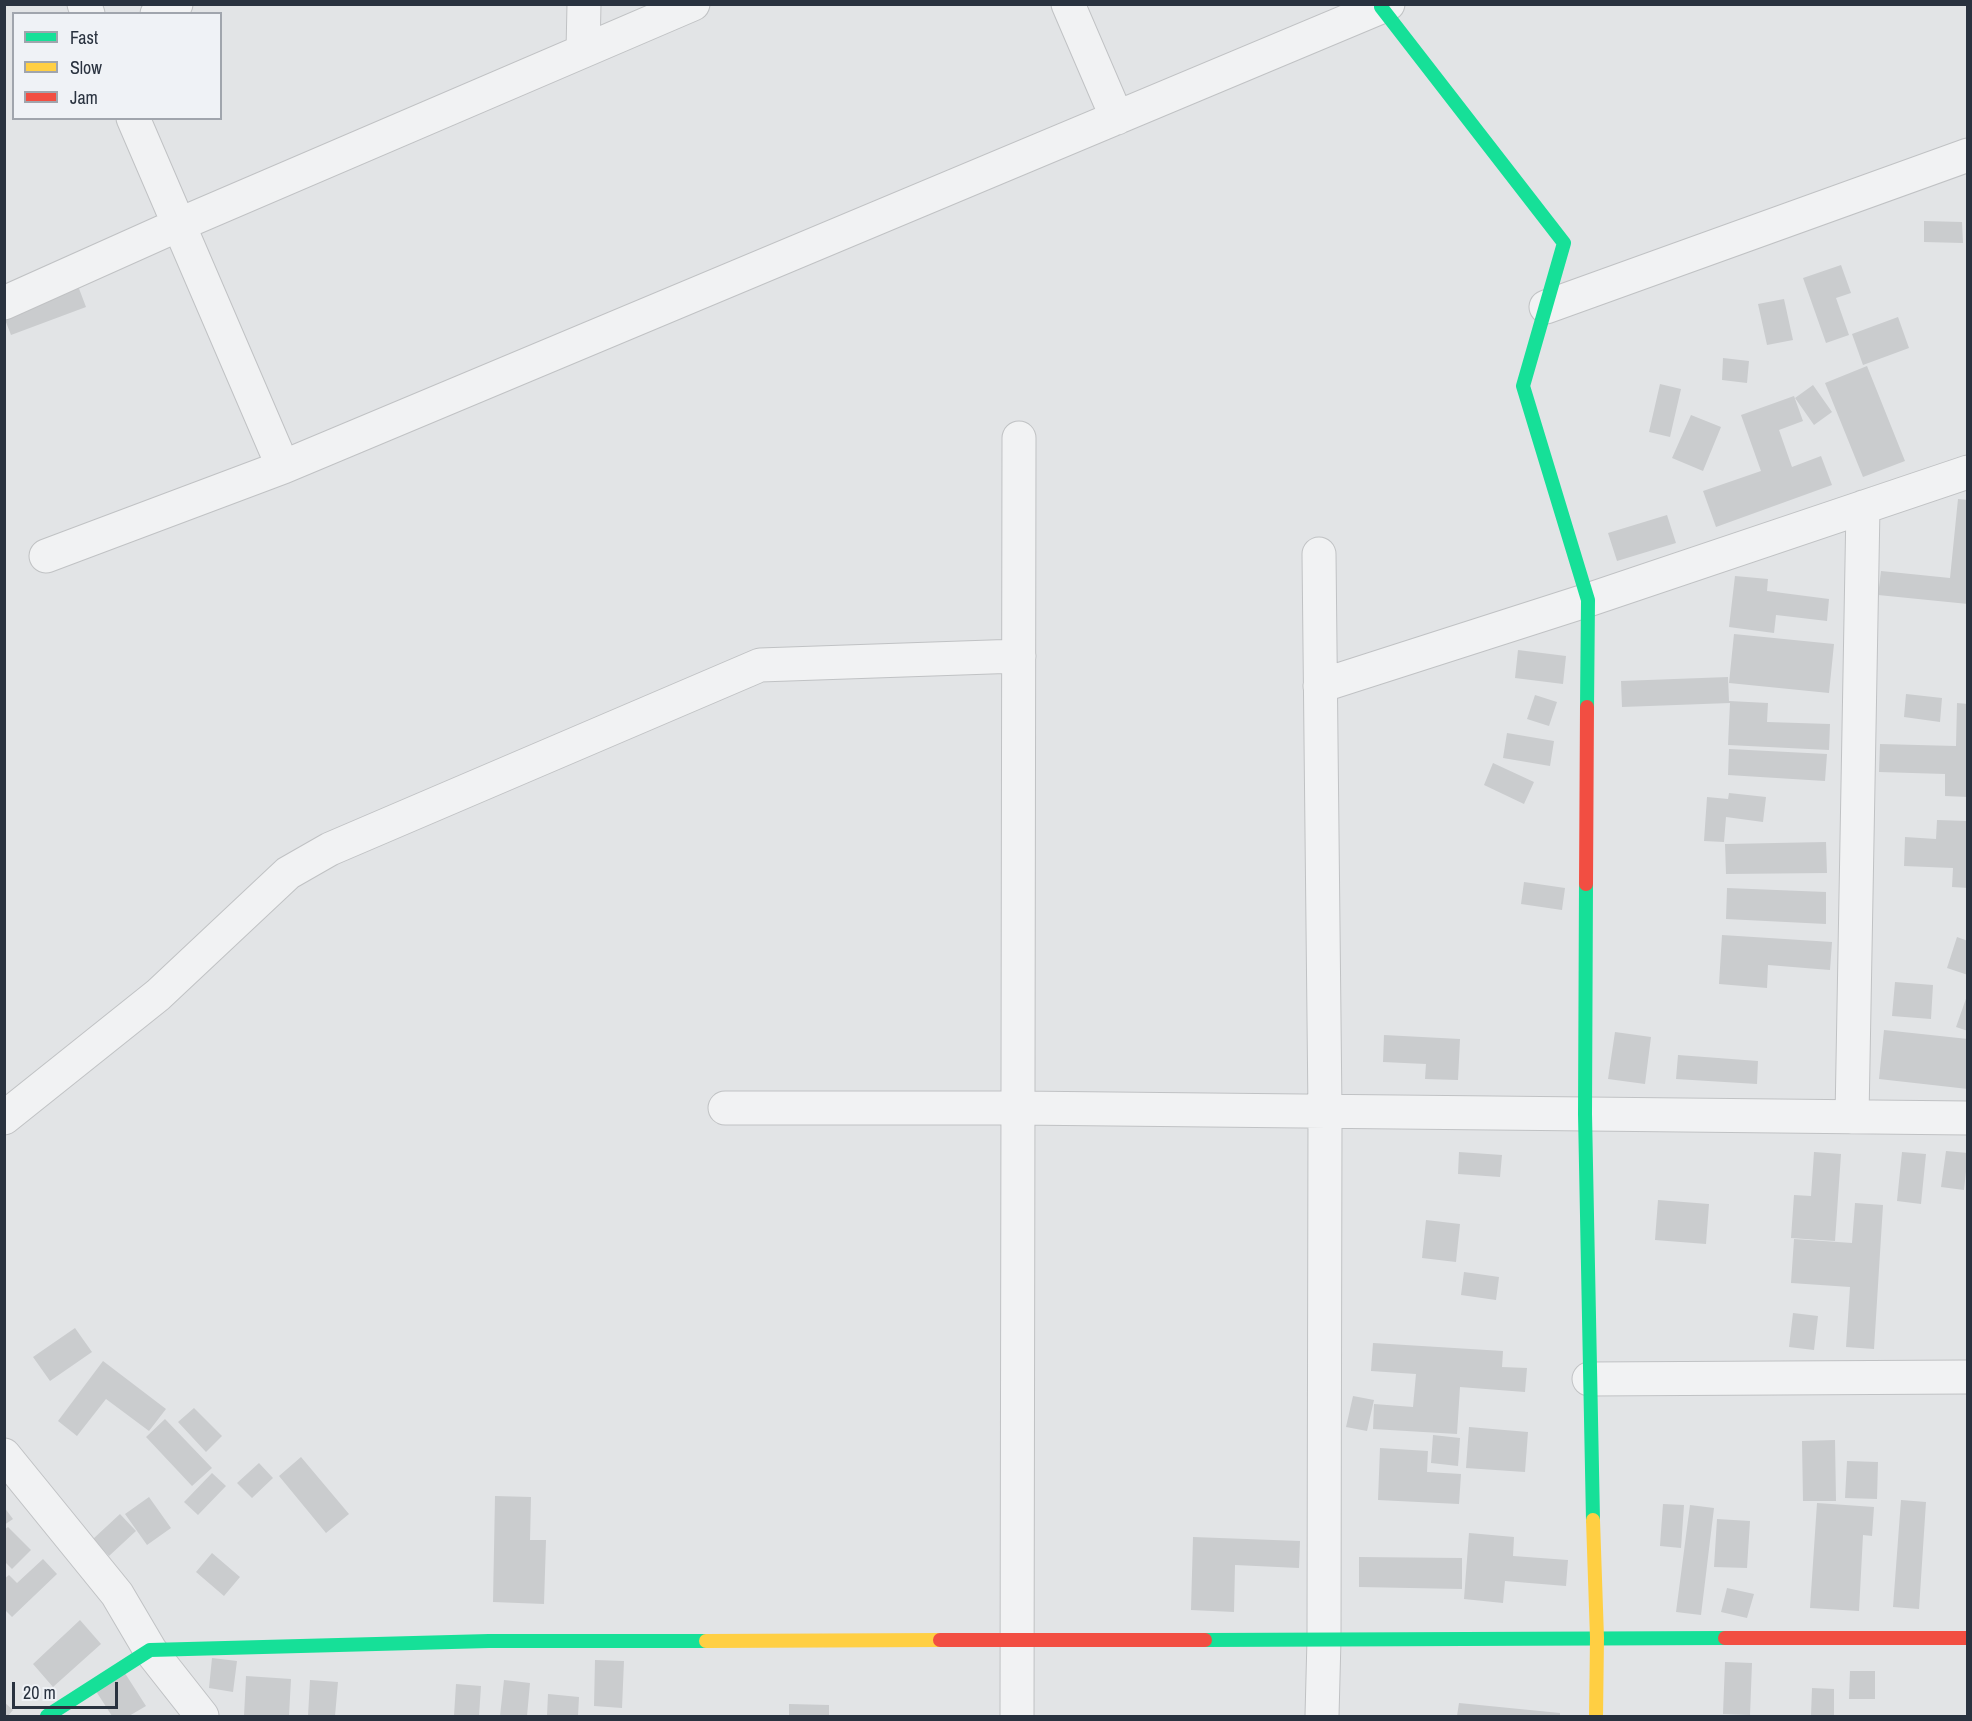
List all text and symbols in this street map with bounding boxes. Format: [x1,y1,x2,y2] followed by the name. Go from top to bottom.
[12,12,222,120] legend
[70,25,98,50] text: Fast
[70,55,102,80] text: Slow
[70,85,98,110] text: Jam
[15,1670,122,1708] scale bar
[23,1680,56,1705] text: 20 m

